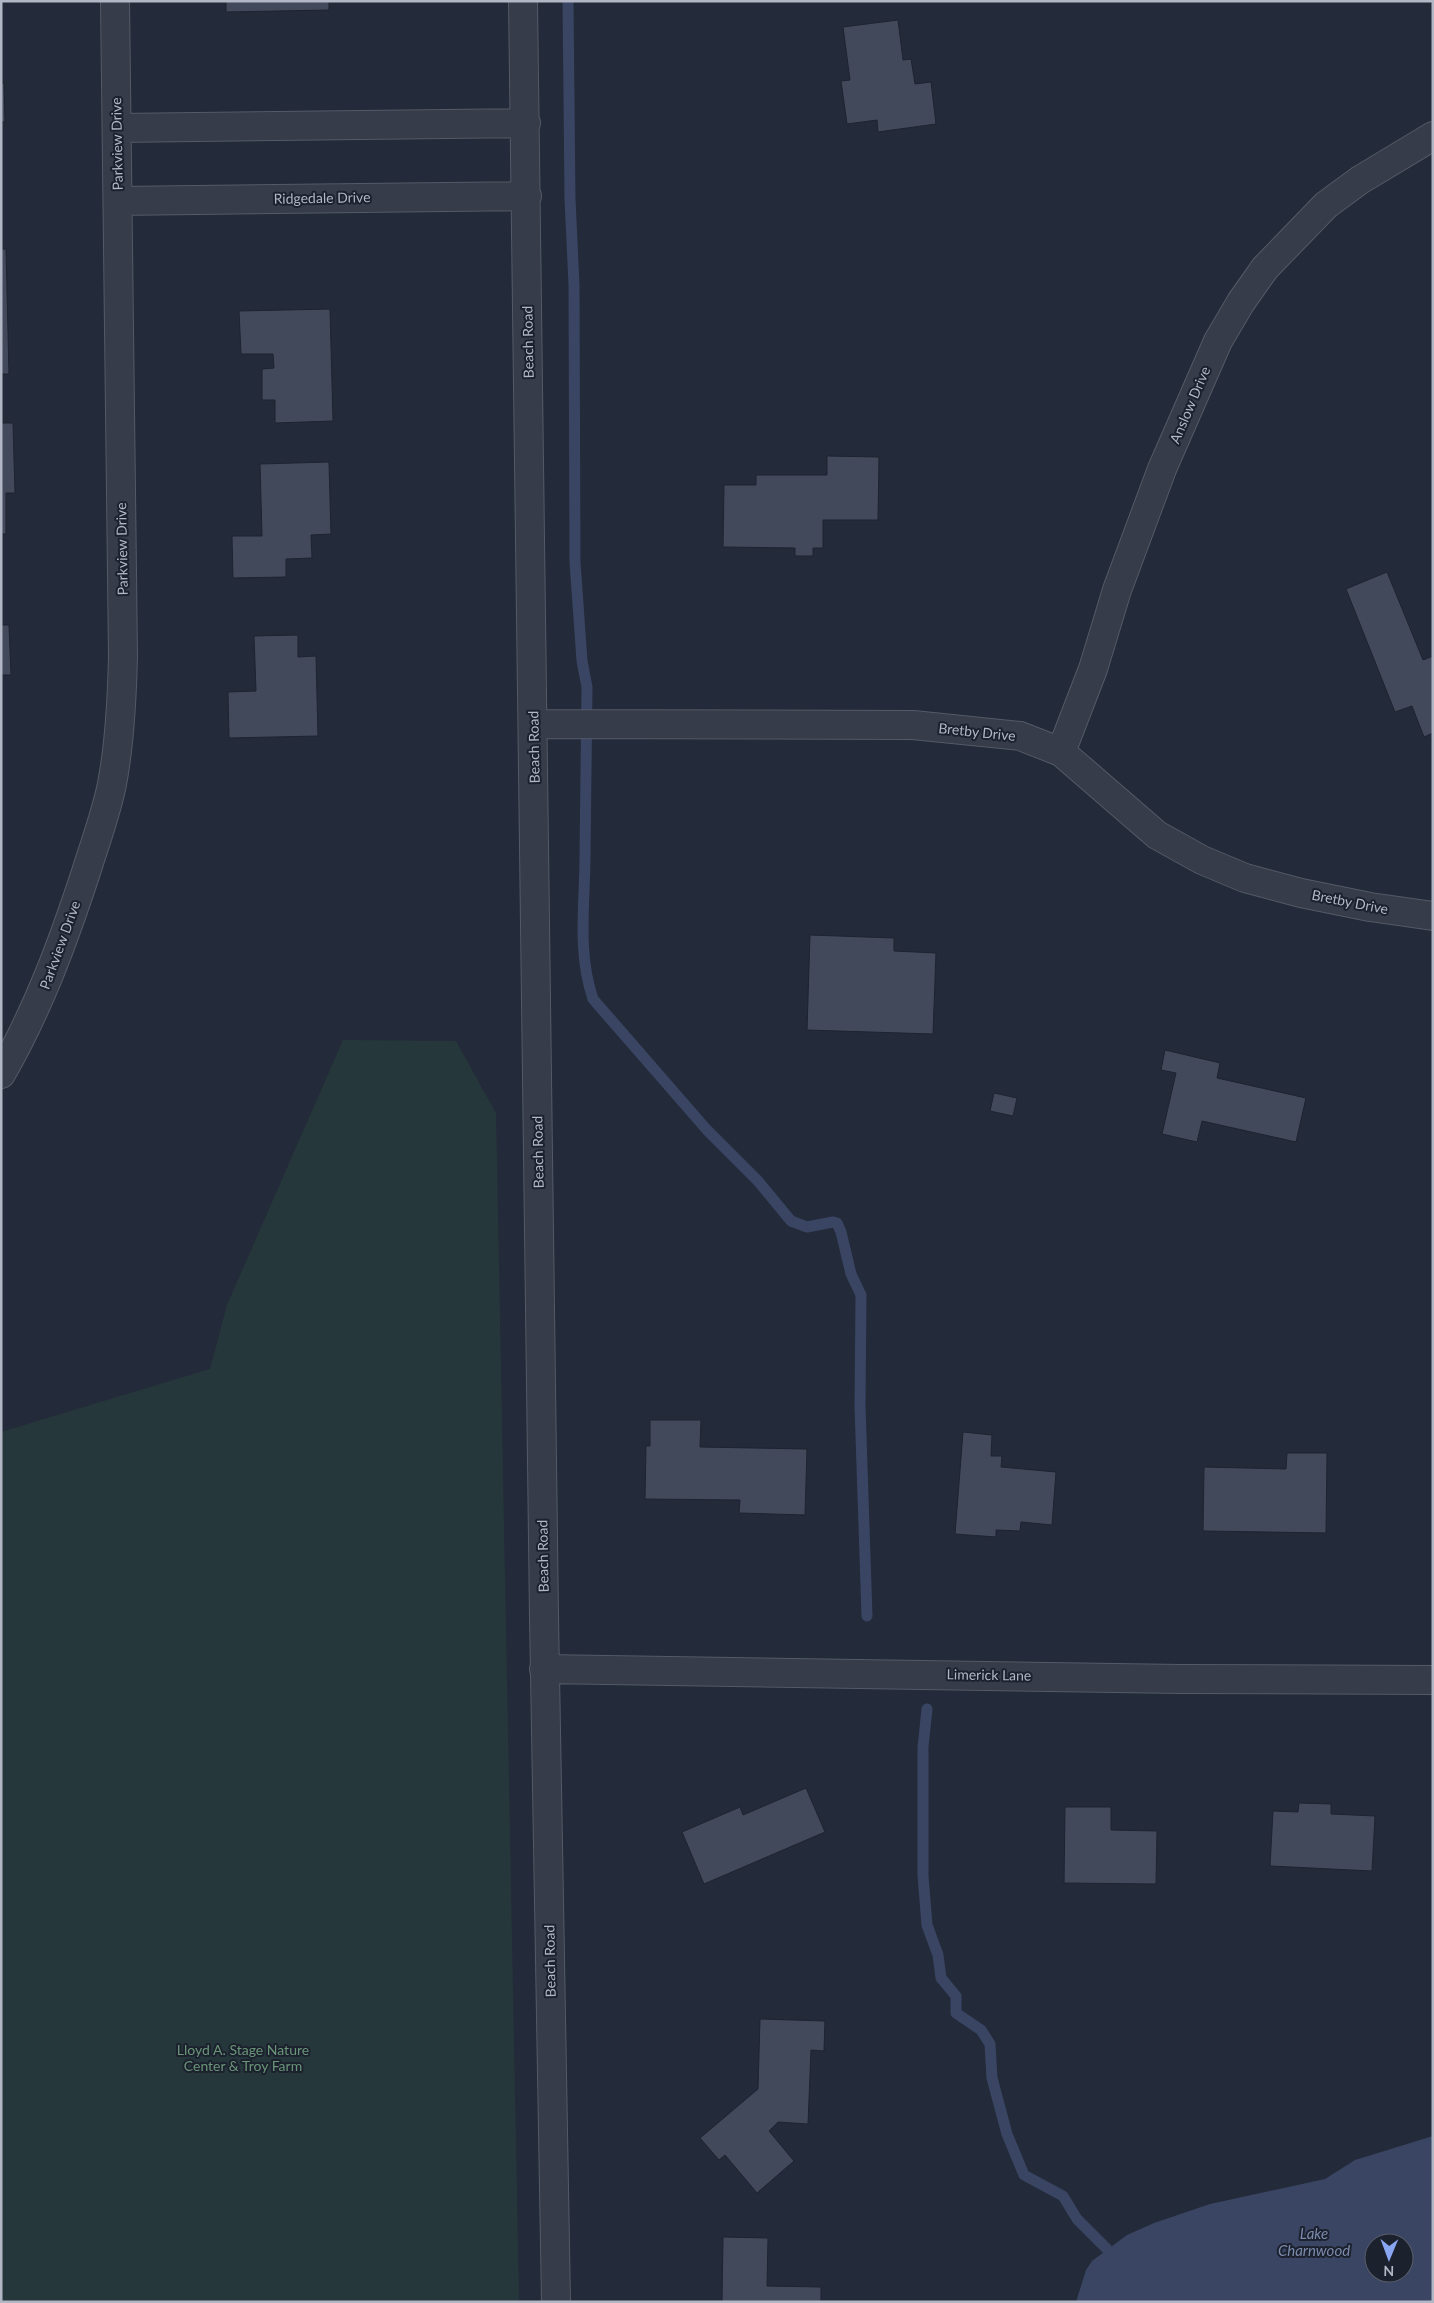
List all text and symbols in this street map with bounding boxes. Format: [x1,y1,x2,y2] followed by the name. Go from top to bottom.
[107,97,126,191] street label: Parkview Drive
[273,188,371,207] street label: Ridgedale Drive
[518,306,537,378] street label: Beach Road
[1166,364,1213,446] street label: Anslow Drive
[112,502,131,596] street label: Parkview Drive
[524,711,543,783] street label: Beach Road
[938,719,1017,744] street label: Bretby Drive
[1310,886,1390,917] street label: Bretby Drive
[36,898,83,991] street label: Parkview Drive
[528,1116,547,1188] street label: Beach Road
[533,1520,552,1592] street label: Beach Road
[947,1665,1031,1684] street label: Limerick Lane
[540,1925,559,1997] street label: Beach Road
[177,2041,309,2074] park label: Lloyd A. Stage Nature Center & Troy Farm
[1278,2224,1350,2259] water label: Lake Charnwood
[1364,2233,1414,2283] north arrow
[1383,2263,1394,2280] text: N

